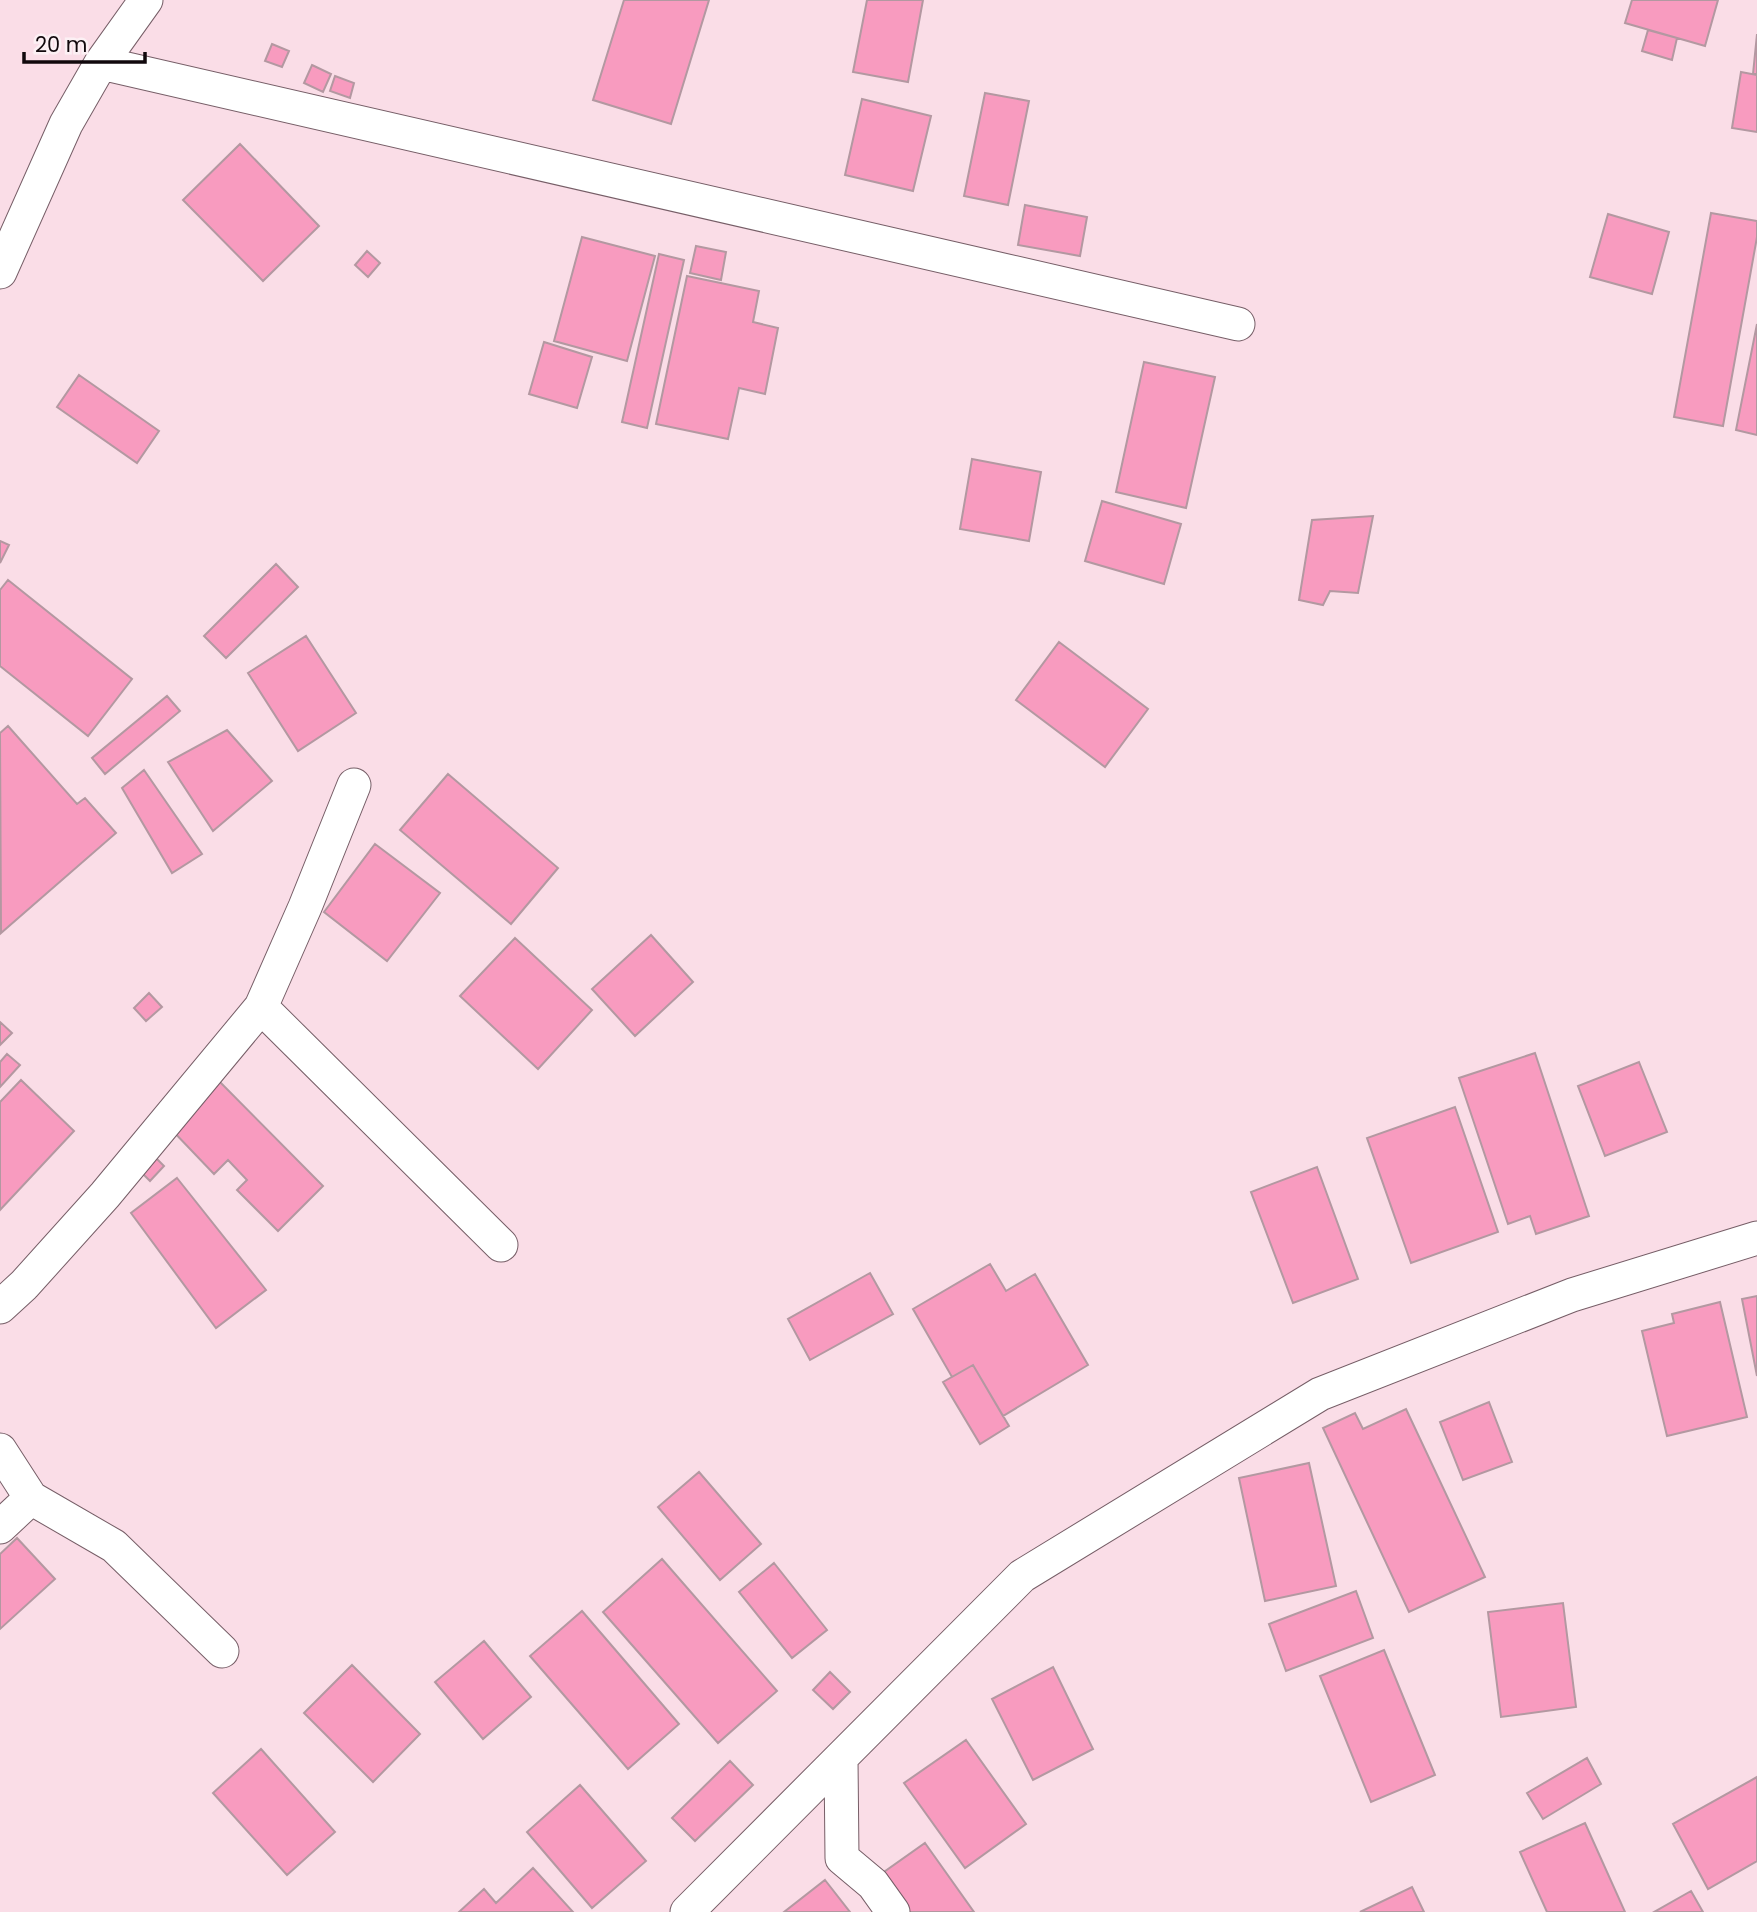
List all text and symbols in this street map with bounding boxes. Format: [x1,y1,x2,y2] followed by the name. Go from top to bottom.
[24,21,145,65] scale bar
[35,30,88,59] text: 20 m

